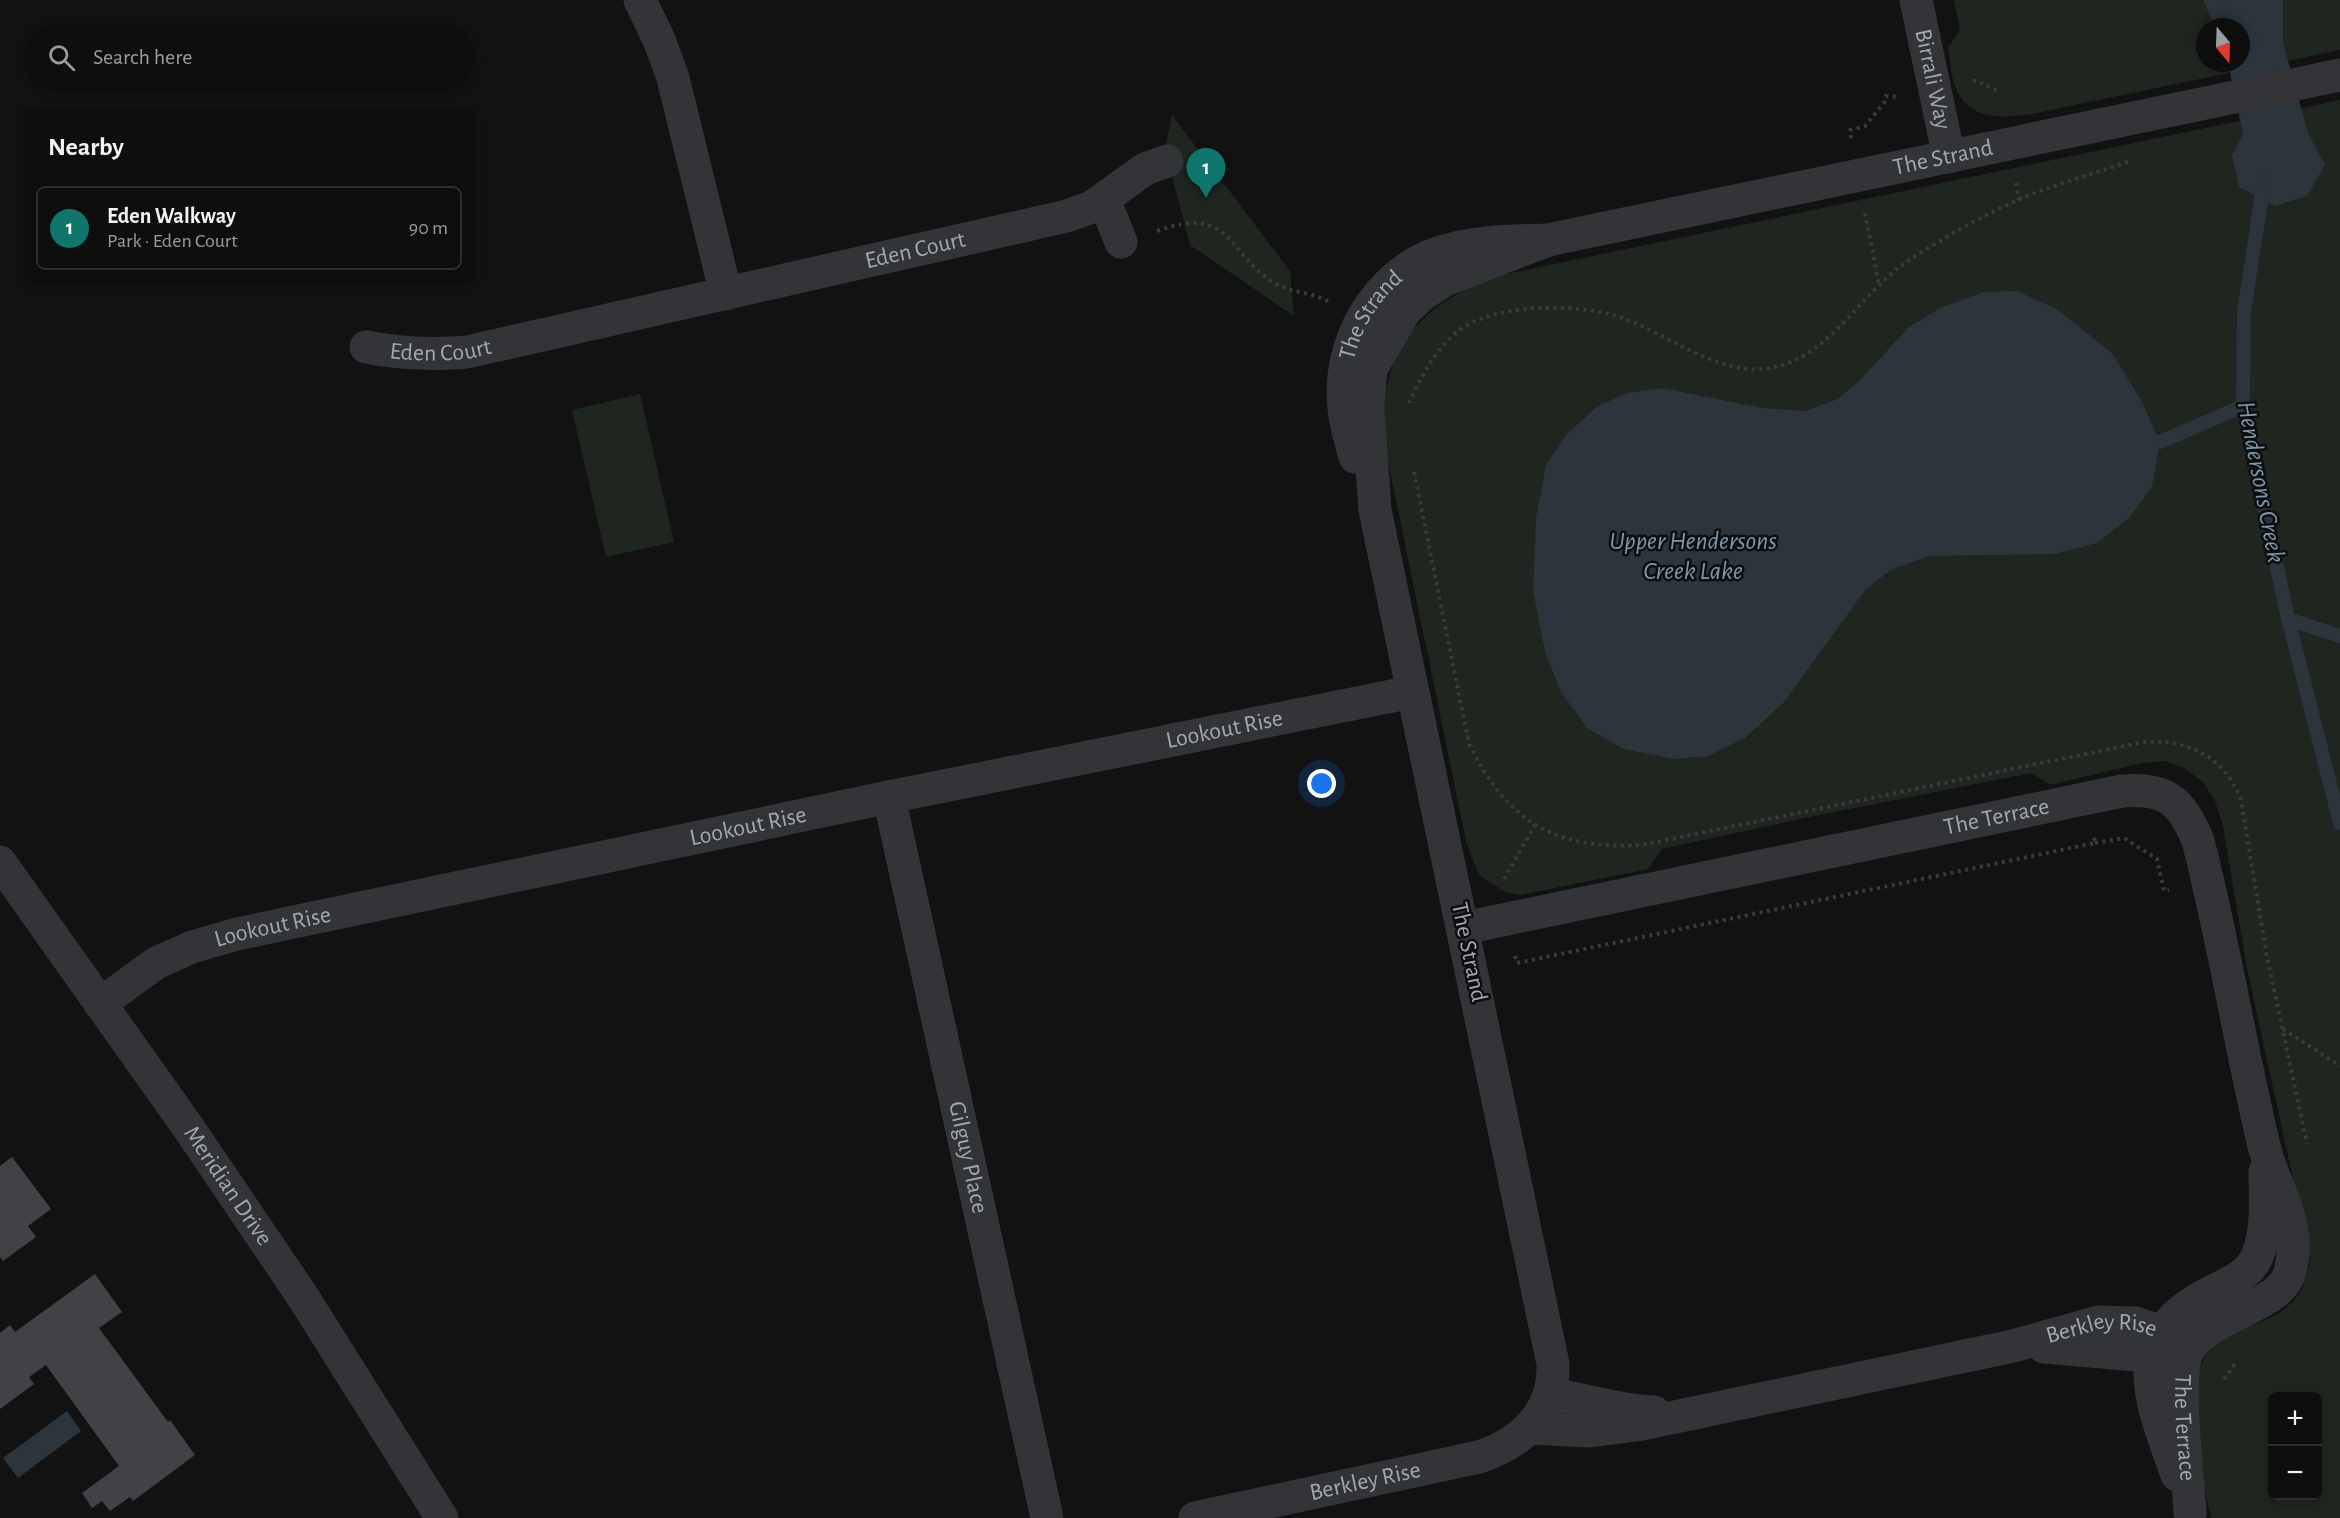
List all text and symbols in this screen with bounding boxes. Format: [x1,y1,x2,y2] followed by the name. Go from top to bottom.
[2196,18,2250,72] north arrow
[24,24,474,90] search box
[1910,27,1955,132] street label: Birrali Way
[45,41,78,74] icon: search
[93,46,192,68] text: Search here
[48,134,124,160] text: Nearby
[1891,136,1995,180] street label: The Strand
[1186,148,1226,198] pin: 1
[107,205,236,227] text: Eden Walkway
[66,218,73,238] text: 1
[409,218,448,238] text: 90 m
[863,227,968,273] street label: Eden Court
[107,231,238,251] text: Park · Eden Court
[1335,265,1407,362] street label: The Strand
[388,335,494,366] street label: Eden Court
[2233,399,2289,565] water label: Hendersons Creek
[1609,528,1777,584] water label: Upper Hendersons Creek Lake
[1164,706,1285,753] street label: Lookout Rise
[1307,769,1336,798] your location
[1942,794,2051,840] street label: The Terrace
[688,803,809,851] street label: Lookout Rise
[1447,900,1491,1004] street label: The Strand
[212,903,333,952] street label: Lookout Rise
[944,1099,992,1216] street label: Gilguy Place
[179,1122,277,1250] street label: Meridian Drive
[2043,1309,2160,1348] street label: Berkley Rise
[2170,1373,2200,1482] street label: The Terrace
[2268,1392,2322,1500] map controls
[2268,1392,2322,1446] button: +
[2268,1446,2322,1500] button: −
[1307,1458,1423,1505] street label: Berkley Rise

